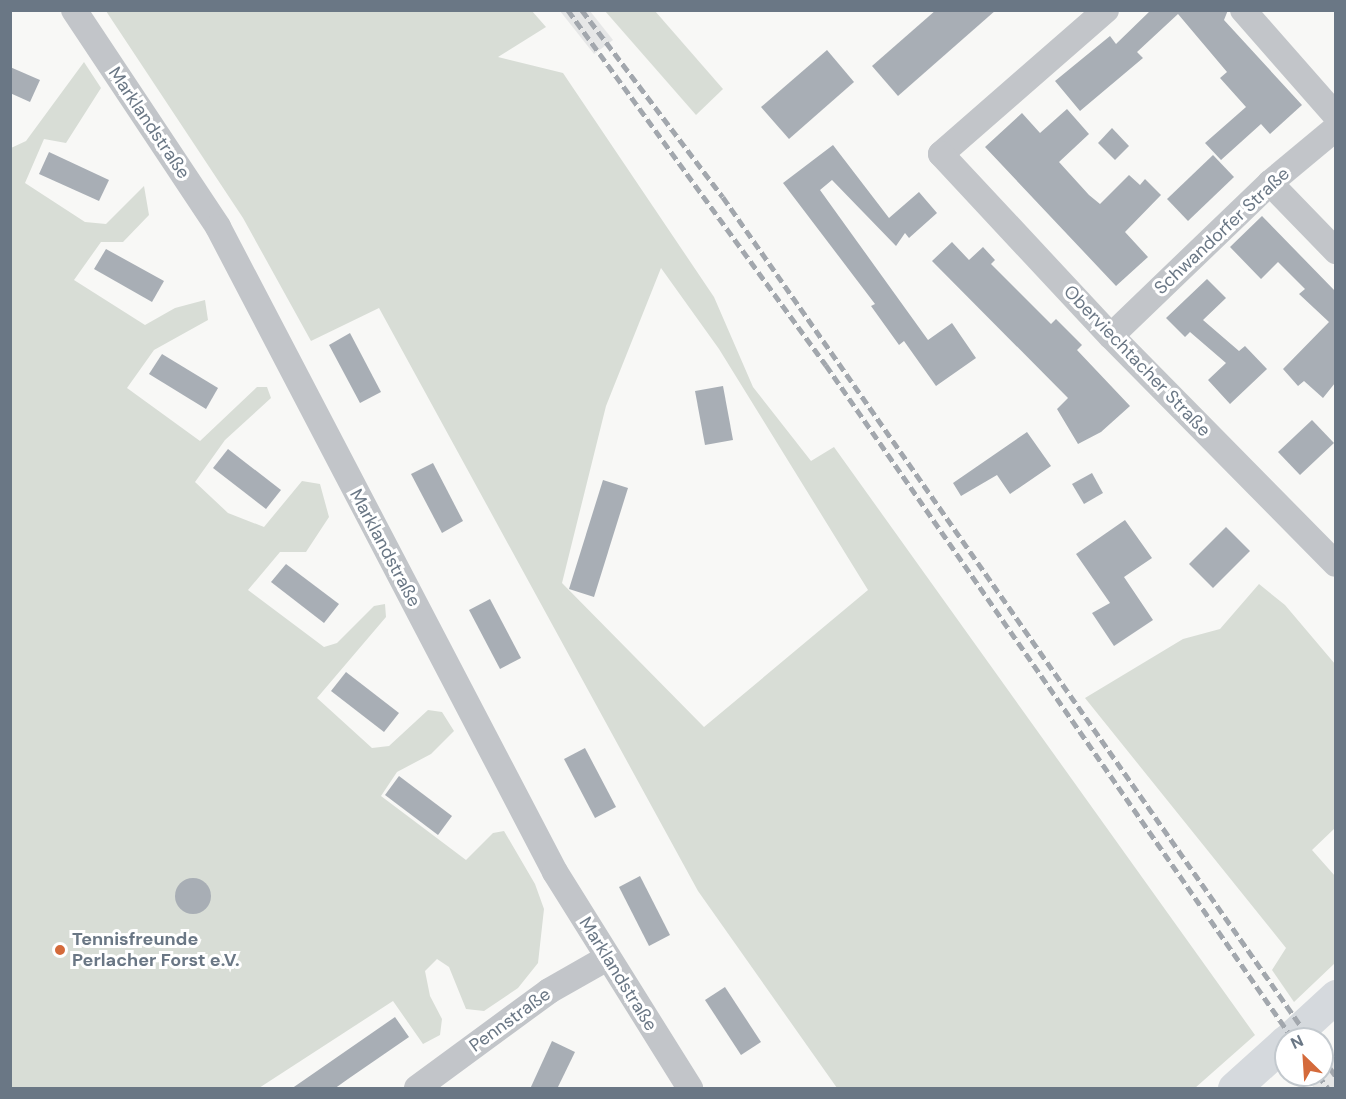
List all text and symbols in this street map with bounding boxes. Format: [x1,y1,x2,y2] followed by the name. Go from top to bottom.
[104,63,194,183] street label: Marklandstraße
[1150,163,1294,299] street label: Schwandorfer Straße
[1059,281,1215,441] street label: Oberviechtacher Straße
[345,485,425,611] street label: Marklandstraße
[574,913,662,1035] street label: Marklandstraße
[72,929,240,972] place label: Tennisfreunde Perlacher Forst e.V.
[53,943,67,957] marker: Tennisfreunde Perlacher Forst e.V.
[465,983,555,1057] street label: Pennstraße
[1274,1027,1334,1087] north arrow
[1287,1030,1307,1054] text: N

